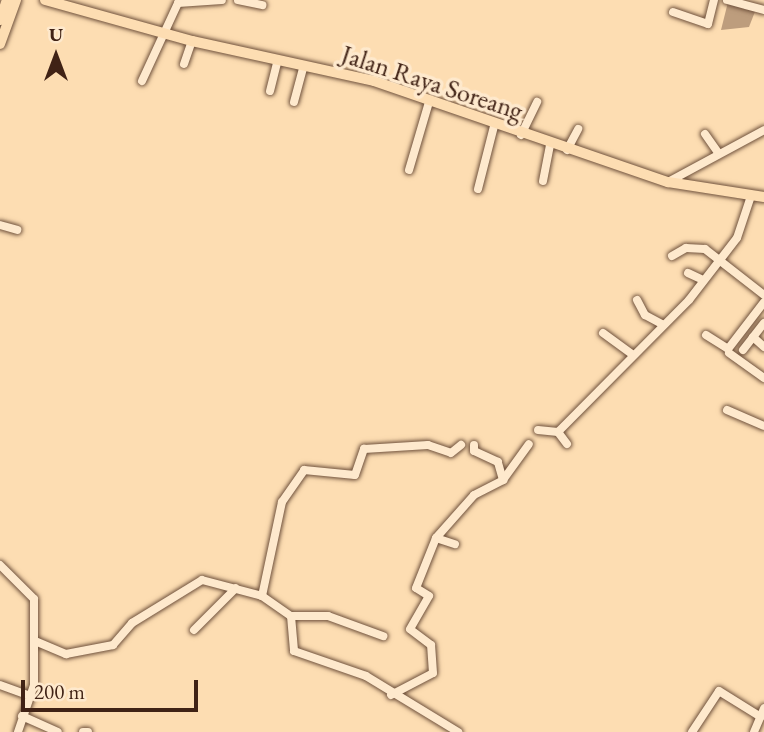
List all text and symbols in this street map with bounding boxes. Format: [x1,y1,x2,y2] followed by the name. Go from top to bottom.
[21,21,91,91] north arrow
[49,22,63,47] text: U
[337,39,527,127] street label: Jalan Raya Soreang
[24,666,201,710] scale bar
[34,678,85,705] text: 200 m

